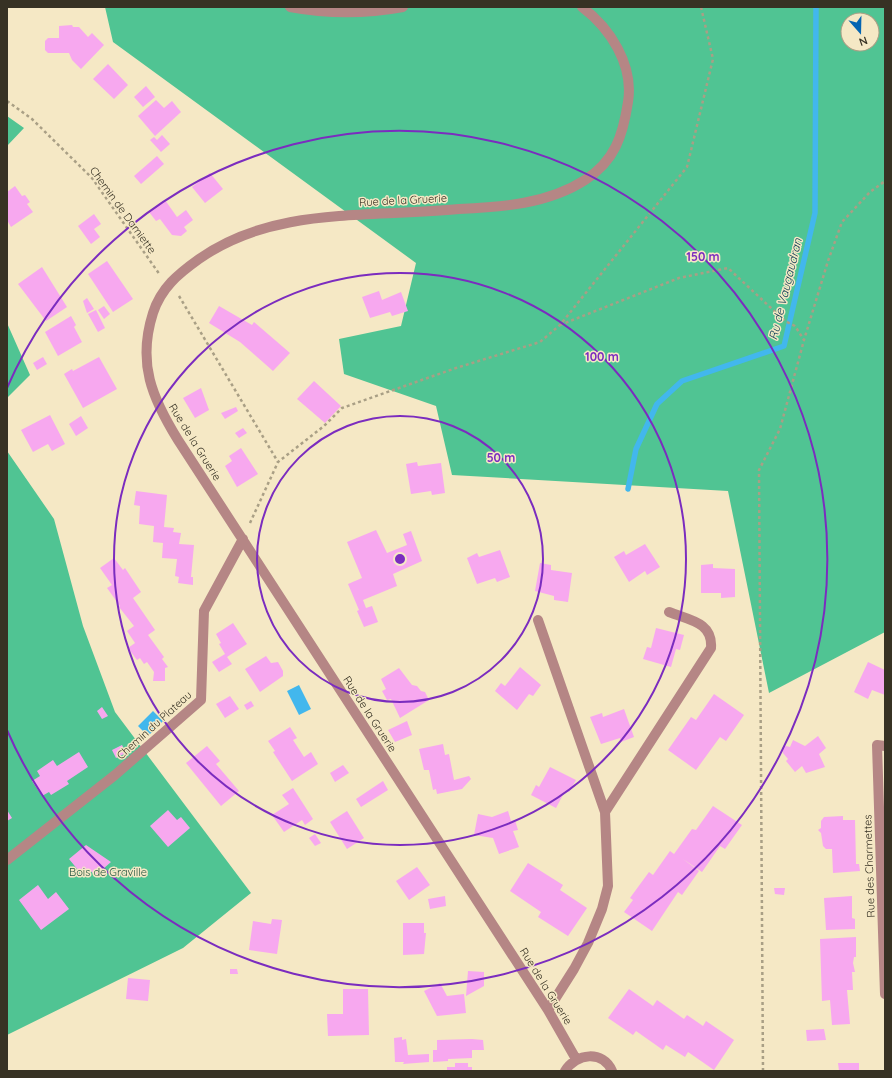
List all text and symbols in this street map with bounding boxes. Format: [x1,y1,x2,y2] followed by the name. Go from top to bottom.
[840,12,880,52] north arrow
[857,33,870,49] text: N
[87,164,159,256] street label: Chemin de Damiette
[359,191,447,209] street label: Rue de la Gruerie
[765,236,805,341] water label: Ru de Vaugaudran
[686,249,720,264] text: 150 m
[585,349,619,364] text: 100 m
[166,401,224,483] street label: Rue de la Gruerie
[487,450,515,465] text: 50 m
[393,552,407,566] centre of rings
[340,673,400,755] street label: Rue de la Gruerie
[114,688,194,762] street label: Chemin du Plateau
[860,814,878,918] street label: Rue des Charmettes
[69,865,147,879] park label: Bois de Graville
[517,945,575,1027] street label: Rue de la Gruerie

